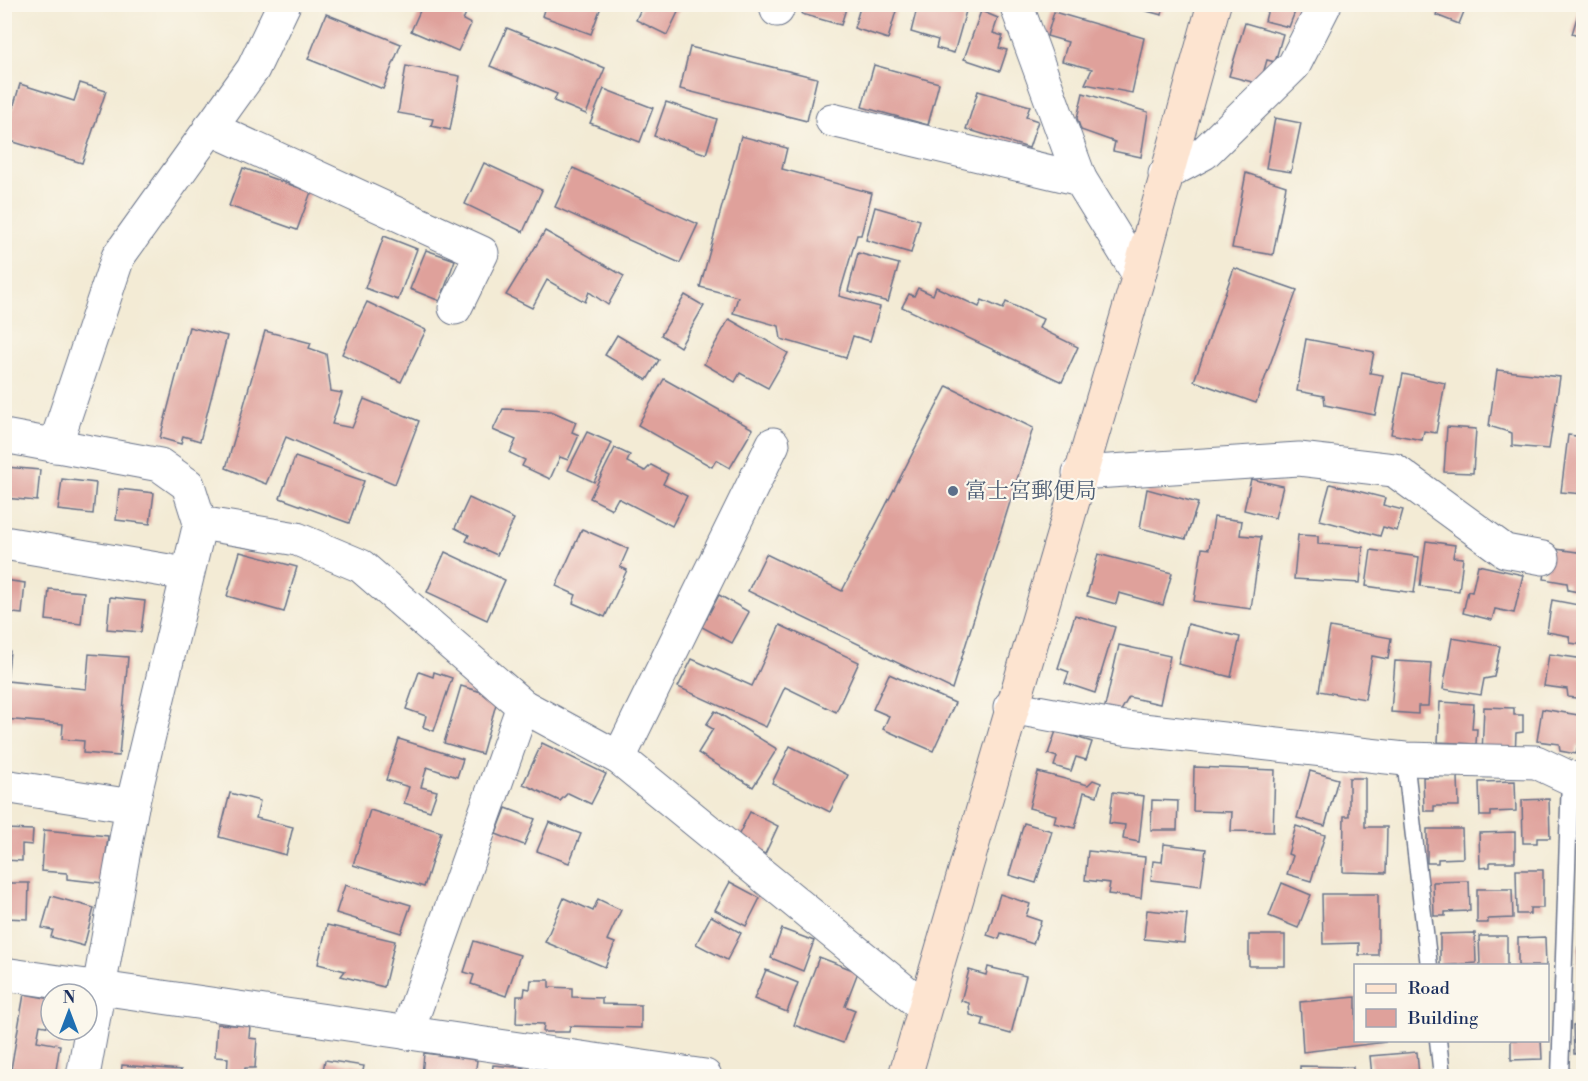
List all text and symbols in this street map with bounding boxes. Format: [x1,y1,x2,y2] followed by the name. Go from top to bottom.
[965,478,1097,505] place label: 富士宮郵便局
[946,484,960,498] marker: 富士宮郵便局
[1354,964,1549,1042] legend
[1408,977,1451,1000] text: Road
[39,982,99,1042] north arrow
[63,988,76,1008] text: N
[1407,1007,1479,1030] text: Building

